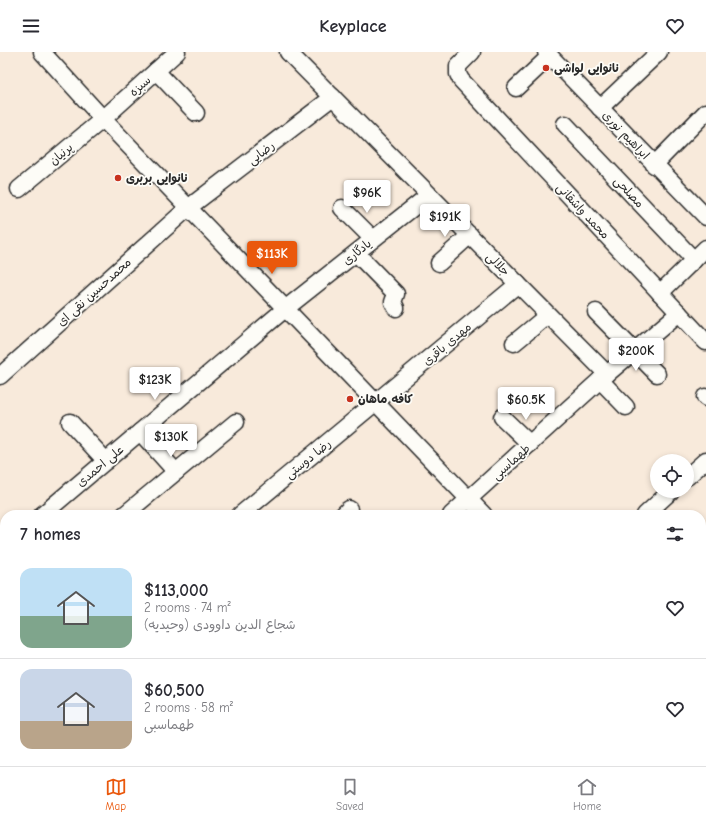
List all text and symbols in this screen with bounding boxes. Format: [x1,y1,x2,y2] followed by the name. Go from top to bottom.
[20,15,42,37] icon: menu
[664,15,686,37] icon: heart
[319,16,387,37] text: Keyplace
[554,61,620,76] place label: نانوایی لواشی
[541,63,551,73] marker: نانوایی لواشی
[126,73,154,100] street label: سبزه
[598,108,653,164] street label: ابراهیم نوری
[245,138,278,169] street label: رضایی
[46,140,76,169] street label: پرنیان
[126,171,188,186] place label: نانوایی بربری
[113,173,123,183] marker: نانوایی بربری
[610,173,647,211] street label: مصلحی
[343,180,391,214] pin: $96K
[553,180,612,242] street label: محمد واشقانی
[353,185,381,200] text: $96K
[417,204,473,238] pin: $191K
[429,209,461,224] text: $191K
[340,236,374,268] street label: یادگاری
[244,241,300,275] pin: $113K
[256,246,288,261] text: $113K
[483,249,513,279] street label: جلالی
[54,255,135,330] street label: محمدحسین نقی ای
[420,320,475,369] street label: مهدی باقری
[608,338,664,372] pin: $200K
[618,343,654,358] text: $200K
[127,367,183,401] pin: $123K
[138,372,172,387] text: $123K
[493,387,559,421] pin: $60.5K
[358,392,414,406] place label: کافه ماهان
[507,392,545,407] text: $60.5K
[345,394,355,404] marker: کافه ماهان
[143,424,199,458] pin: $130K
[154,429,188,444] text: $130K
[282,436,334,482] street label: رضا دوستی
[489,441,534,484] street label: طهماسبی
[74,442,127,490] street label: علی احمدی
[650,454,694,498] map controls
[650,454,694,498] button: locate
[664,523,686,545] icon: filters
[20,525,81,544] text: 7 homes
[144,581,208,600] text: $113,000
[52,584,100,632] icon: home
[664,597,686,619] icon: heart
[144,600,231,615] text: 2 rooms · 74 m²
[144,617,296,632] text: شجاع الدین داوودی (وحیدیه)
[144,681,205,700] text: $60,500
[52,685,100,733] icon: home
[664,698,686,720] icon: heart
[144,700,233,715] text: 2 rooms · 58 m²
[144,717,194,732] text: طهماسبی
[105,776,127,813] tab: Map
[336,776,364,813] tab: Saved
[573,776,601,813] tab: Home

